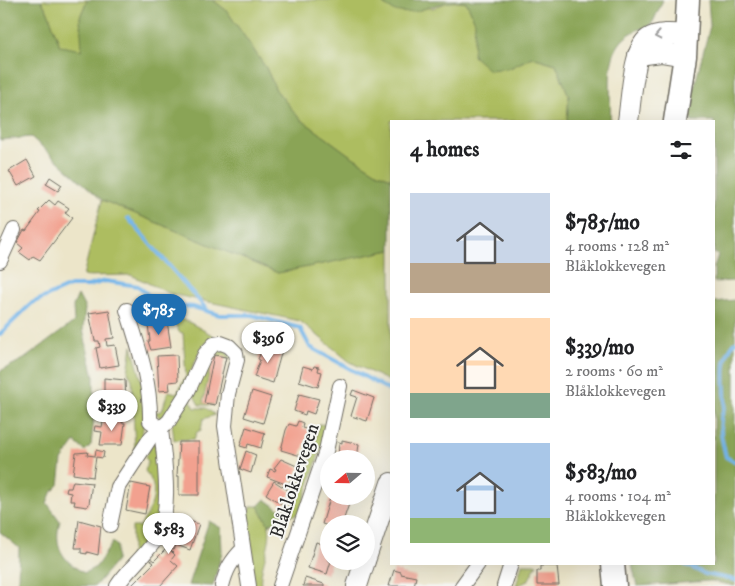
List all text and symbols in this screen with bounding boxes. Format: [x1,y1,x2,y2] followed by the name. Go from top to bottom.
[653,31,662,41] one-way arrow
[667,136,695,164] icon: filters
[410,137,479,163] text: 4 homes
[565,210,640,236] text: $785/mo
[450,213,510,273] icon: home
[565,236,669,256] text: 4 rooms · 128 m²
[565,256,666,276] text: Blåklokkevegen
[129,294,189,336] pin: $785
[142,300,176,320] text: $785
[238,322,298,364] pin: $396
[252,328,284,348] text: $396
[565,335,634,361] text: $339/mo
[450,338,510,398] icon: home
[565,361,663,381] text: 2 rooms · 60 m²
[565,381,666,401] text: Blåklokkevegen
[82,390,142,432] pin: $339
[98,396,126,416] text: $339
[266,420,324,541] street label: Blåklokkevegen
[320,450,375,505] north arrow
[320,450,375,570] map controls
[565,460,637,486] text: $583/mo
[450,463,510,523] icon: home
[565,486,671,506] text: 4 rooms · 104 m²
[565,506,666,526] text: Blåklokkevegen
[139,512,199,555] pin: $583
[320,515,375,570] button: layers
[154,519,184,539] text: $583

